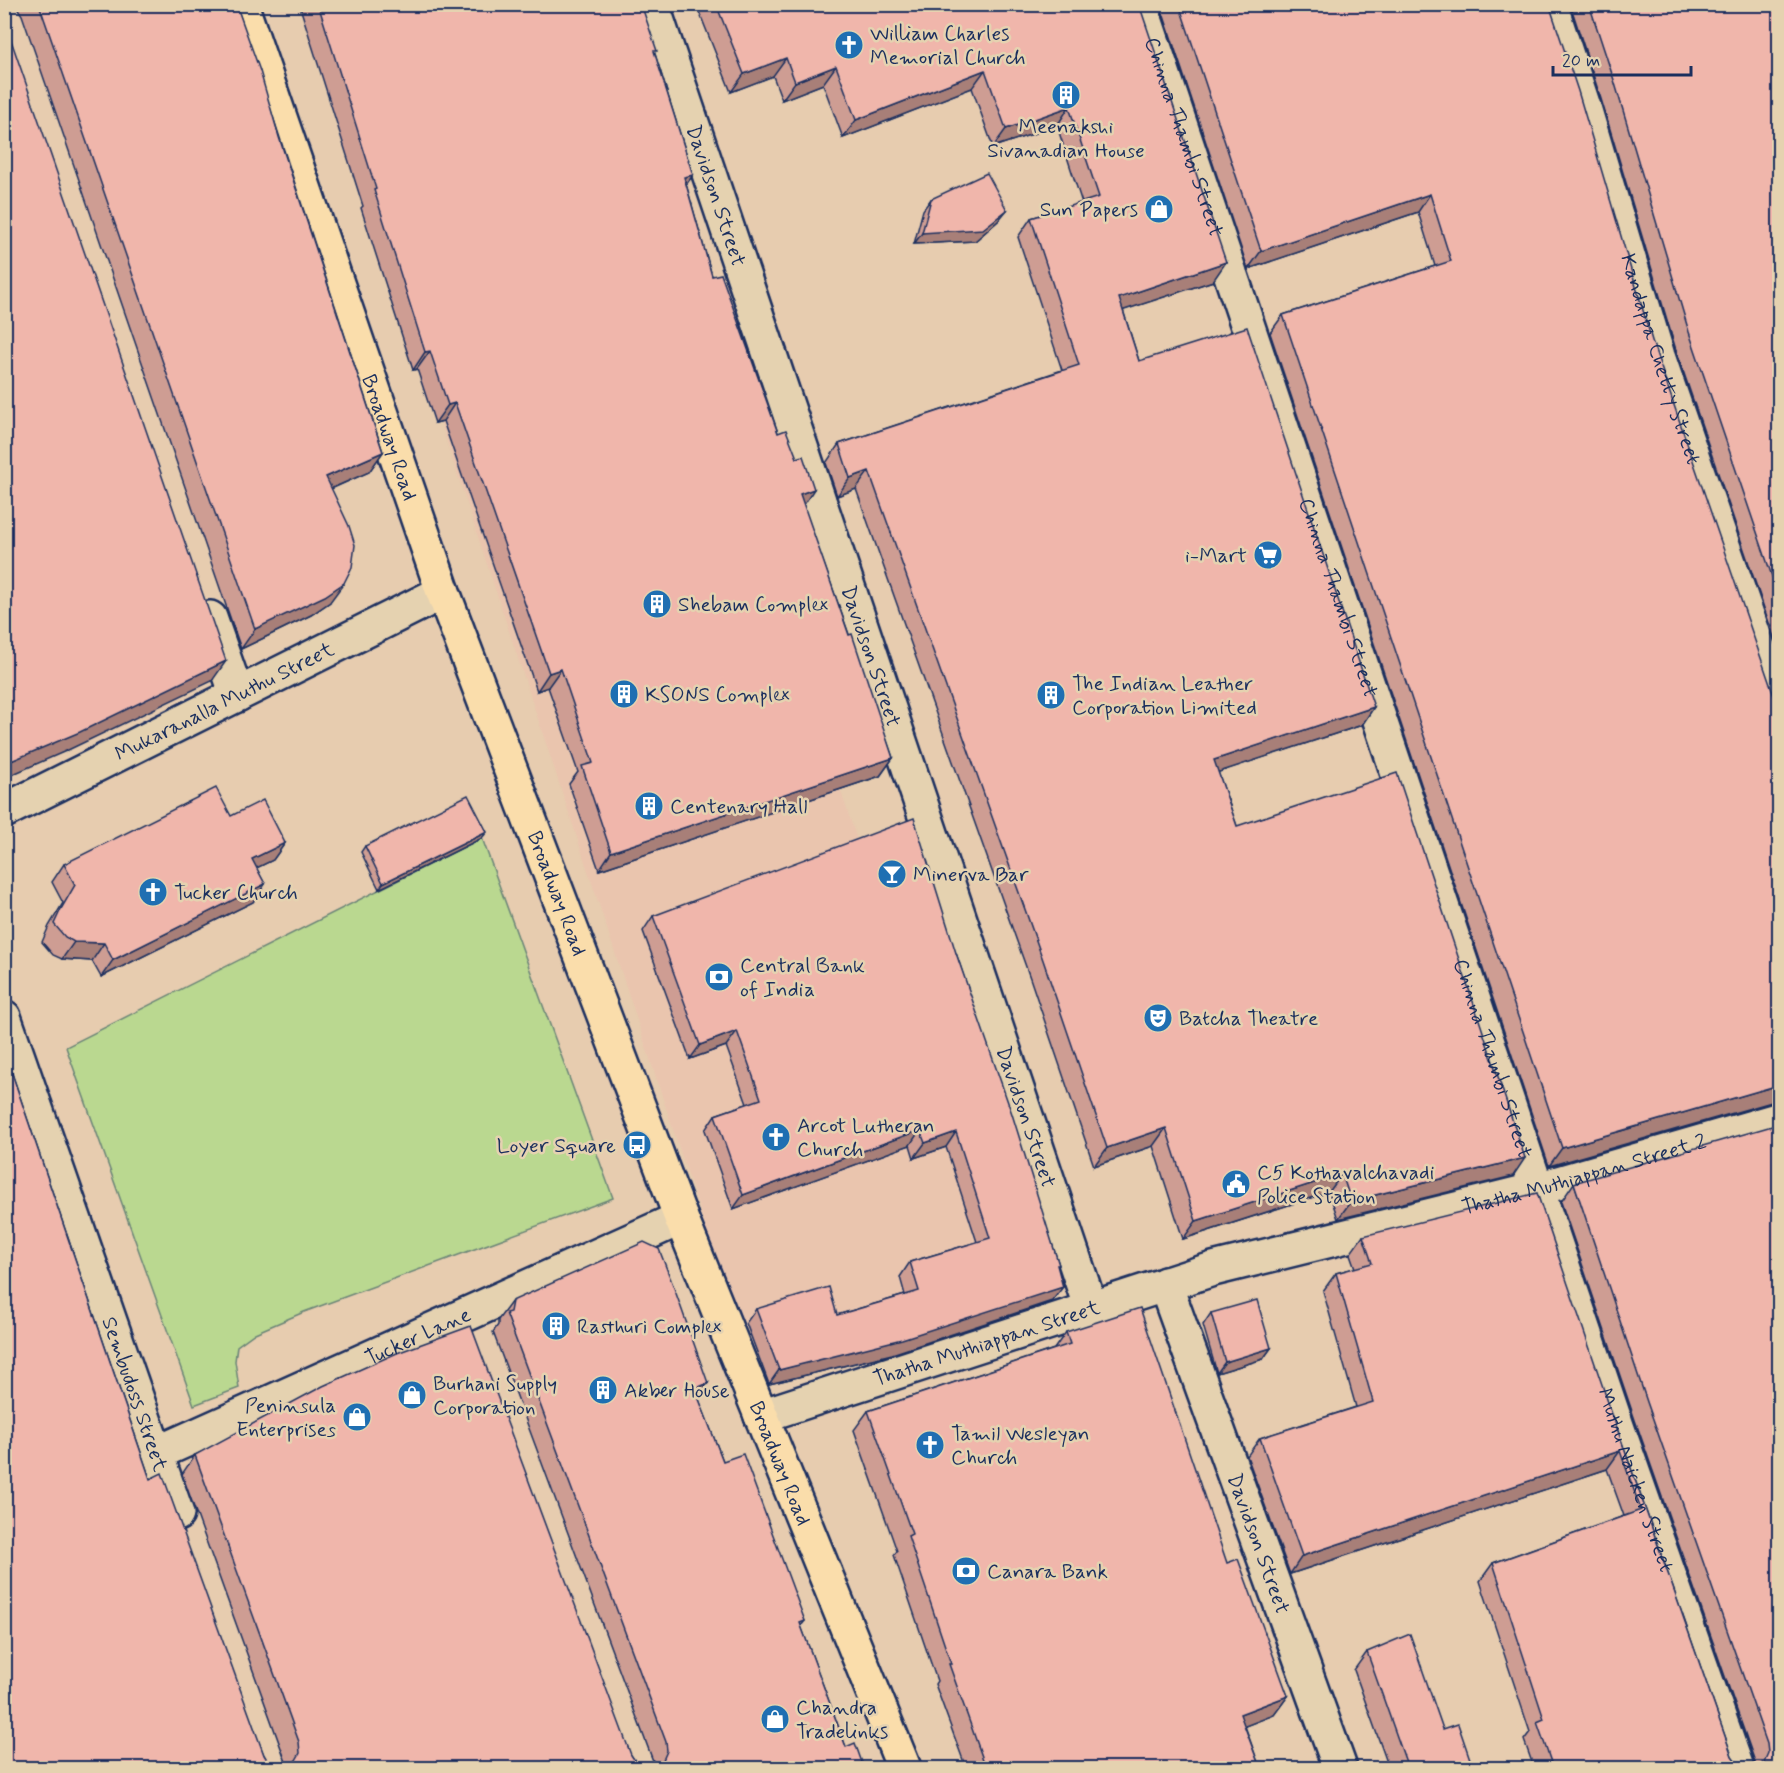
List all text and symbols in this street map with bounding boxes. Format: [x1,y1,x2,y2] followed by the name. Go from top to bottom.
[870,20,1026,72] place label: William Charles Memorial Church
[833,29,865,61] church icon: William Charles Memorial Church
[1137,34,1230,240] street label: Chinna Thambi Street
[1553,39,1691,77] scale bar
[1562,49,1600,73] text: 20 m
[1050,79,1082,111] building icon: Meenakshi Sivanadian House
[987,113,1145,165] place label: Meenakshi Sivanadian House
[679,121,752,270] street label: Davidson Street
[1143,193,1175,225] shop icon: Sun Papers
[1040,196,1138,224] place label: Sun Papers
[1613,251,1707,469] street label: Kandappa Chetty Street
[354,371,423,504] street label: Broadway Road
[1292,495,1384,701] street label: Chinna Thambi Street
[1252,539,1284,571] supermarket icon: i-Mart
[1185,542,1247,570] place label: i-Mart
[834,582,907,731] street label: Davidson Street
[641,588,673,620] building icon: Shebam Complex
[678,591,828,619] place label: Shebam Complex
[110,635,339,768] street label: Mukaranalla Muthu Street
[1072,670,1257,722] place label: The Indian Leather Corporation Limited
[608,678,640,710] building icon: KSONS Complex
[1035,679,1067,711] building icon: The Indian Leather Corporation Limited
[645,681,790,709] place label: KSONS Complex
[633,790,665,822] building icon: Centenary Hall
[670,793,807,821] place label: Centenary Hall
[520,827,593,960] street label: Broadway Road
[876,858,908,890] bar icon: Minerva Bar
[913,861,1029,889] place label: Minerva Bar
[137,876,169,908] church icon: Tucker Church
[174,879,298,907] place label: Tucker Church
[740,952,865,1004] place label: Central Bank of India
[1446,955,1539,1162] street label: Chinna Thambi Street
[703,961,735,993] bank icon: Central Bank of India
[1142,1002,1174,1034] theatre icon: Batcha Theatre
[1179,1005,1318,1033] place label: Batcha Theatre
[989,1043,1062,1191] street label: Davidson Street
[797,1112,935,1164] place label: Arcot Lutheran Church
[760,1121,792,1153] church icon: Arcot Lutheran Church
[1459,1128,1710,1222] street label: Thatha Muthiappan Street 2
[621,1129,653,1161] bus stop icon: Loyer Square
[497,1132,616,1160] place label: Loyer Square
[1257,1159,1435,1211] place label: C5 Kothavalchavadi Police Station
[1220,1168,1252,1200] public building icon: C5 Kothavalchavadi Police Station
[870,1294,1104,1394] street label: Thatha Muthiappan Street
[361,1301,475,1373] street label: Tucker Lane
[540,1310,572,1342] building icon: Rasthuri Complex
[94,1313,174,1476] street label: Sembudoss Street
[577,1313,722,1341] place label: Rasthuri Complex
[433,1370,557,1422] place label: Burhani Supply Corporation
[587,1374,619,1406] building icon: Akber House
[624,1377,730,1405] place label: Akber House
[396,1379,428,1411] shop icon: Burhani Supply Corporation
[1590,1385,1680,1576] street label: Muthu Naicken Street
[236,1392,336,1444] place label: Peninsula Enterprises
[742,1397,817,1530] street label: Broadway Road
[341,1401,373,1433] shop icon: Peninsula Enterprises
[951,1420,1090,1472] place label: Tamil Wesleyan Church
[914,1429,946,1461] church icon: Tamil Wesleyan Church
[1220,1470,1296,1618] street label: Davidson Street
[950,1555,982,1587] bank icon: Canara Bank
[987,1558,1108,1586] place label: Canara Bank
[796,1694,888,1746] place label: Chandra Tradelinks
[759,1703,791,1735] shop icon: Chandra Tradelinks

